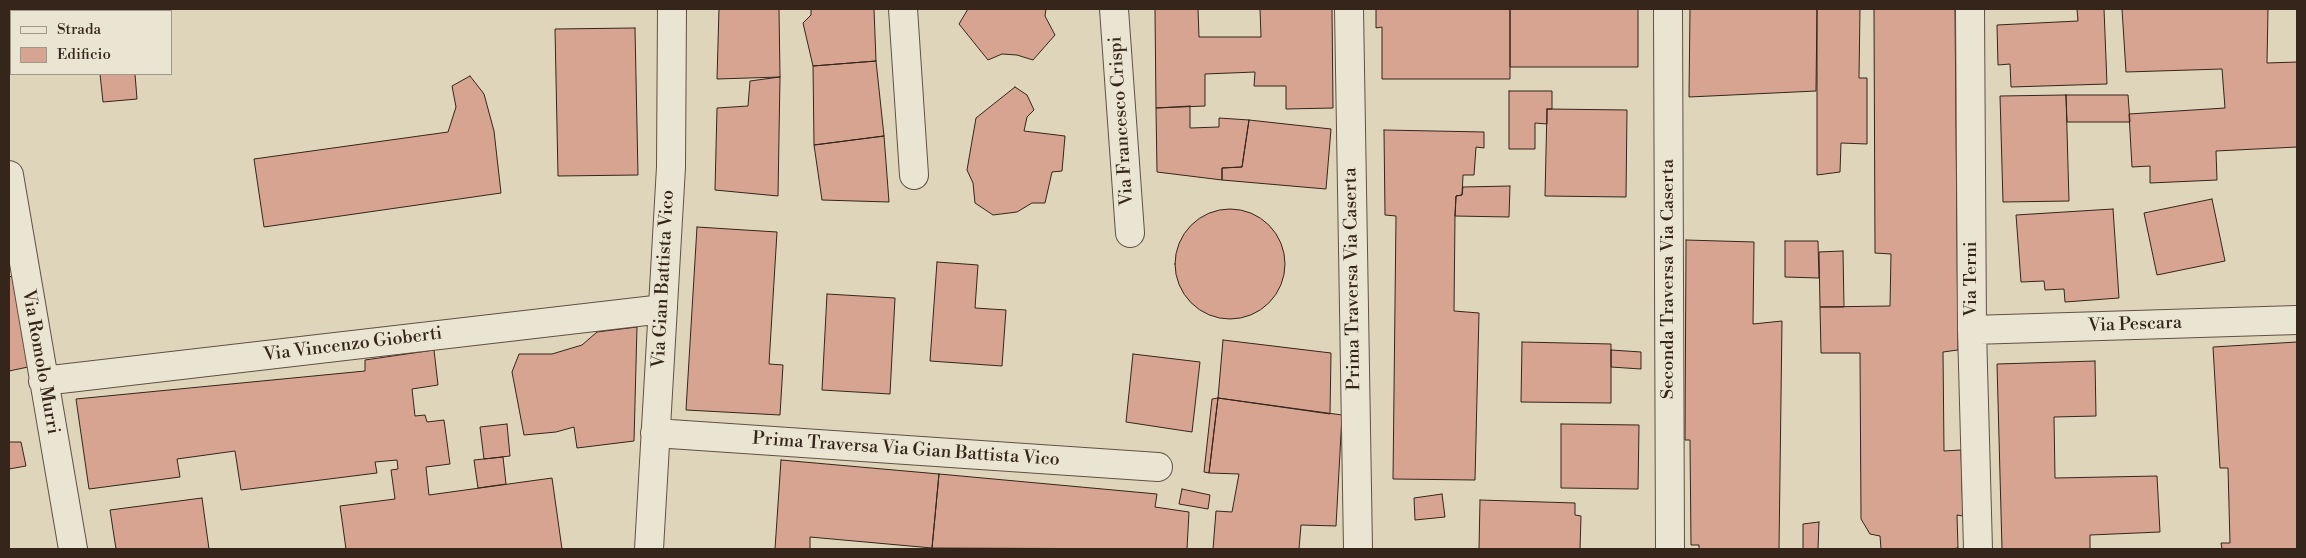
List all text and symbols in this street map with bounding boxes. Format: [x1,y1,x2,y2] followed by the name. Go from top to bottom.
[10,10,172,75] legend
[57,20,101,39] text: Strada
[1105,36,1139,206] street label: Via Francesco Crispi
[57,45,111,64] text: Edificio
[1658,159,1680,399] street label: Seconda Traversa Via Caserta
[1340,167,1366,391] street label: Prima Traversa Via Caserta
[649,189,679,369] street label: Via Gian Battista Vico
[1961,241,1983,317] street label: Via Terni
[17,288,63,436] street label: Via Romolo Murri
[2088,313,2182,337] street label: Via Pescara
[262,323,444,367] street label: Via Vincenzo Gioberti
[752,428,1060,472] street label: Prima Traversa Via Gian Battista Vico

